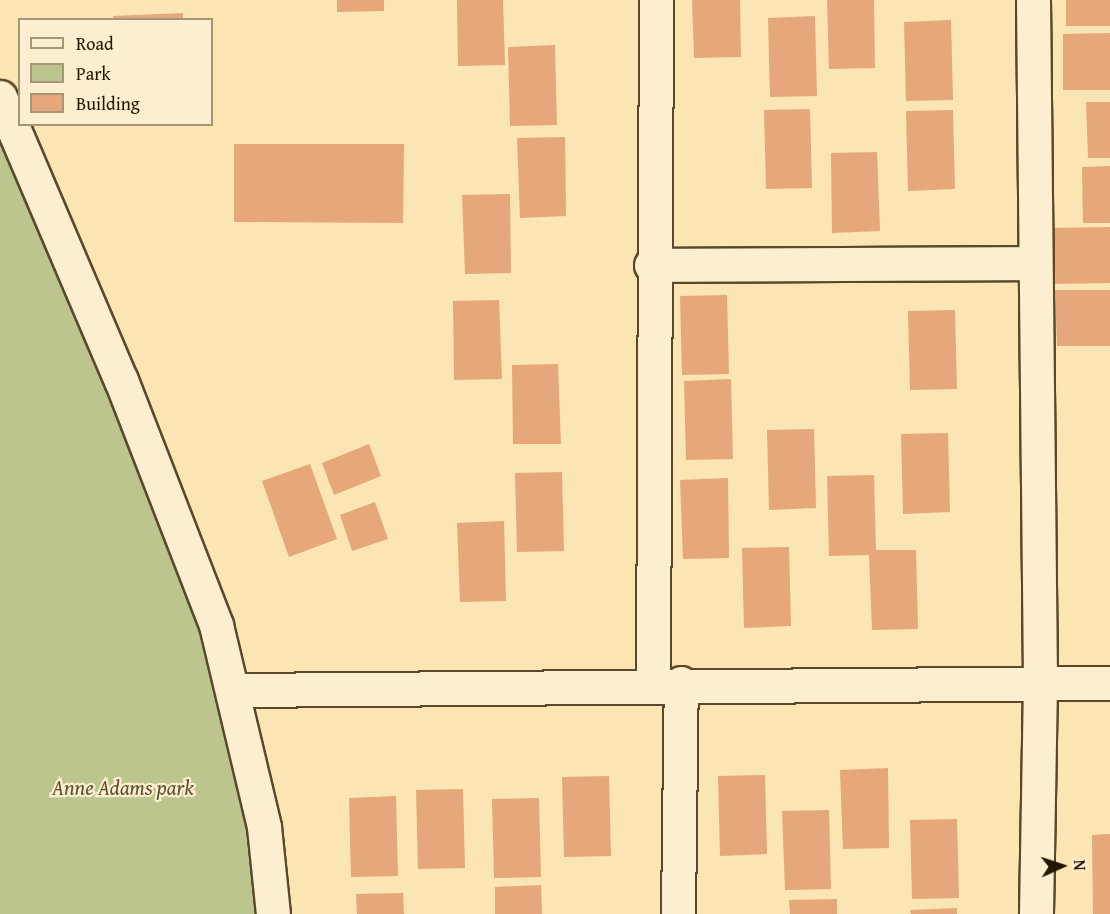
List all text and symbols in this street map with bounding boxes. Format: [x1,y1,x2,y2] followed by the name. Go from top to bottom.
[18,18,213,126] legend
[76,30,114,57] text: Road
[76,60,111,87] text: Park
[76,90,140,117] text: Building
[52,775,194,801] park label: Anne Adams park
[1032,836,1092,896] north arrow
[1068,859,1092,871] text: N

